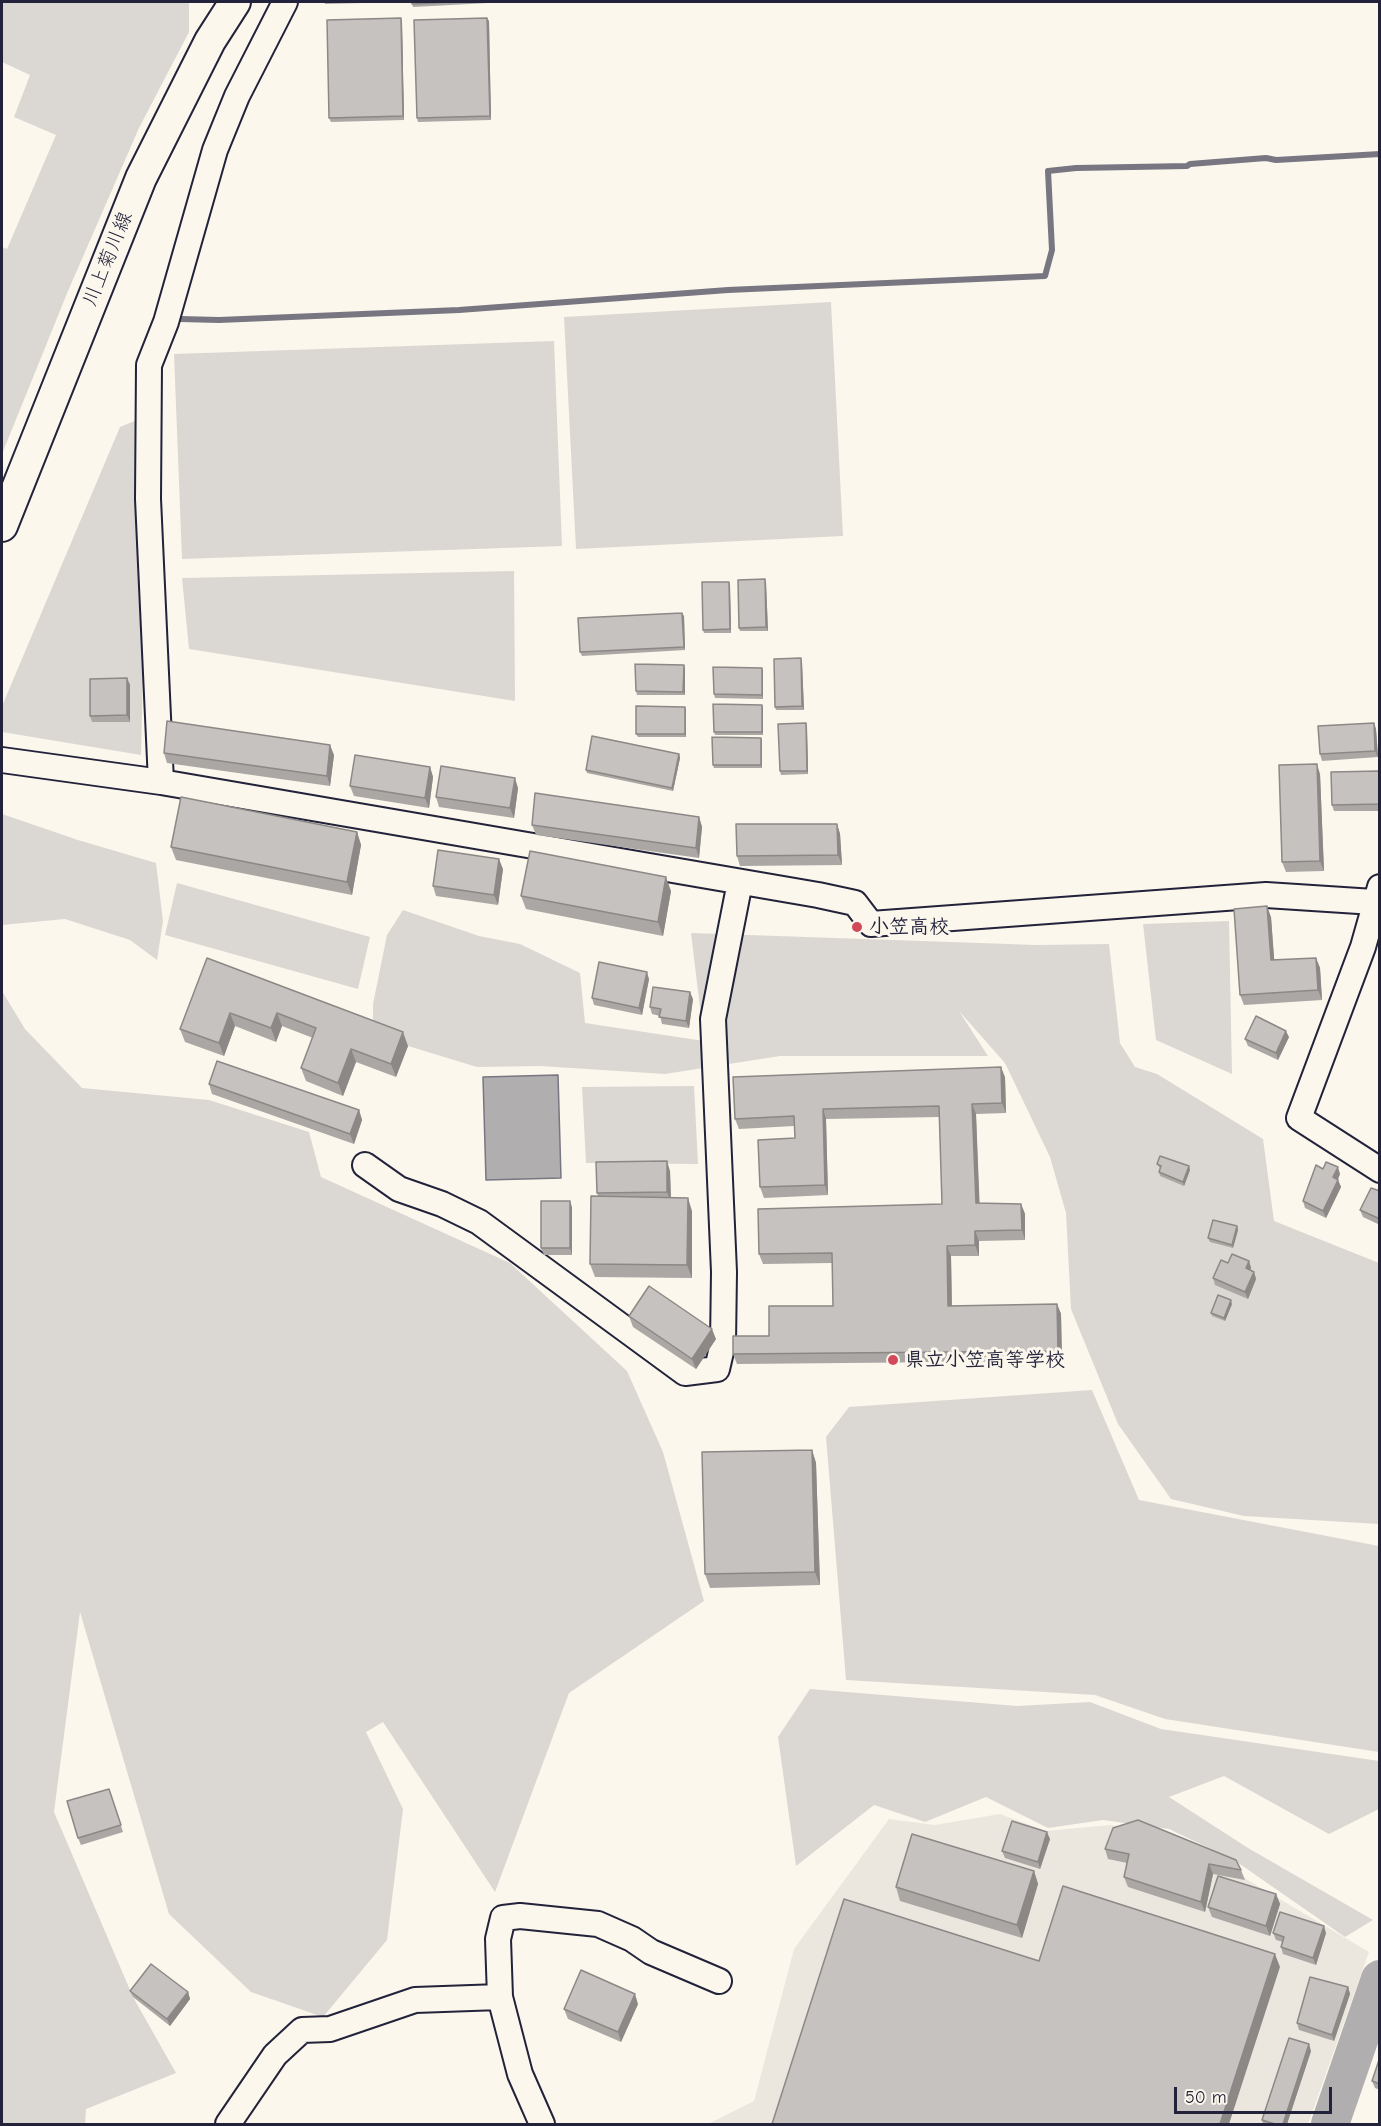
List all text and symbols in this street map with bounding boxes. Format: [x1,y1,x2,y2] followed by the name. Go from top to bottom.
[78,208,138,310] street label: 川上菊川線
[869,915,949,939] place label: 小笠高校
[850,920,864,934] marker: 小笠高校
[905,1348,1065,1372] place label: 県立小笠高等学校
[886,1353,900,1367] marker: 県立小笠高等学校
[1177,2075,1334,2113] scale bar
[1185,2087,1227,2108] text: 50 m

